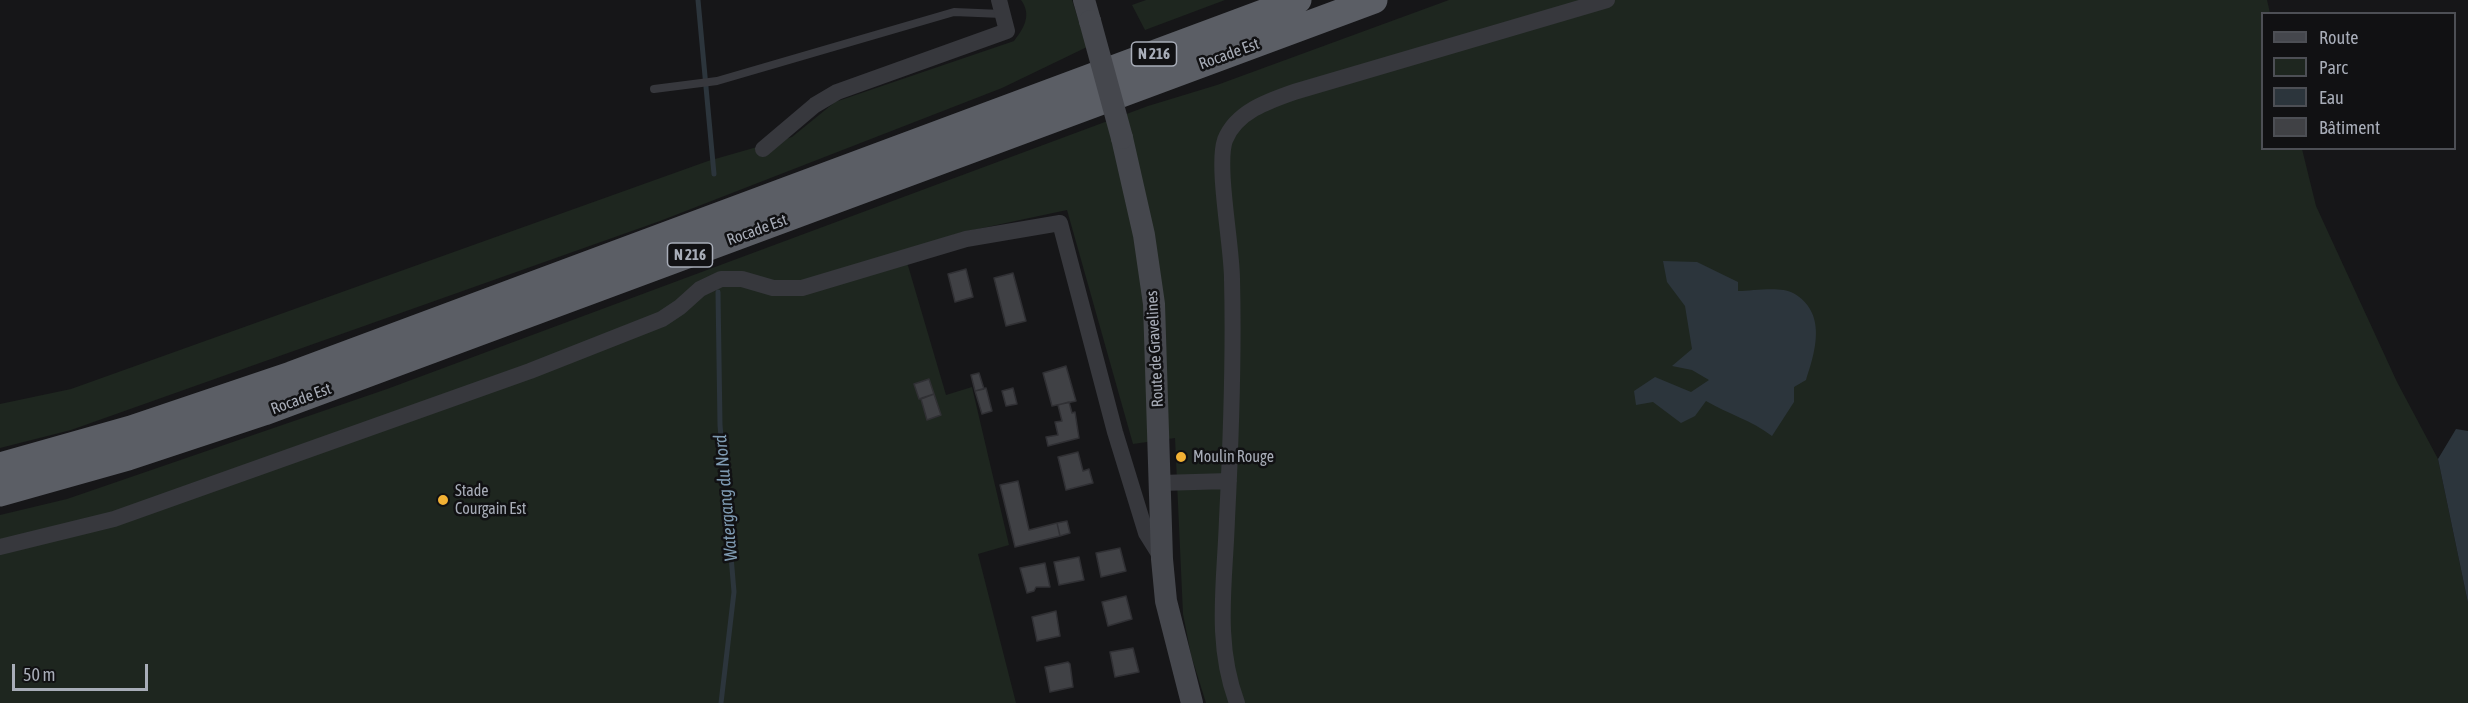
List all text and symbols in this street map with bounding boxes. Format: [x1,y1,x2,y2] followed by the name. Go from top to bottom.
[2261,12,2456,150] legend
[2319,27,2358,48] text: Route
[1196,34,1262,74] street label: Rocade Est
[1132,42,1176,66] road number: N 216
[2319,57,2348,78] text: Parc
[2319,87,2344,108] text: Eau
[2319,117,2380,138] text: Bâtiment
[724,210,790,250] street label: Rocade Est
[668,243,712,267] road number: N 216
[1142,290,1168,408] street label: Route de Gravelines
[268,379,334,419] street label: Rocade Est
[710,434,742,562] water label: Watergang du Nord
[1193,447,1274,467] place label: Moulin Rouge
[1174,450,1188,464] marker: Moulin Rouge
[455,481,526,519] place label: Stade Courgain Est
[436,493,450,507] marker: Stade Courgain Est
[15,652,152,690] scale bar
[23,664,55,685] text: 50 m

